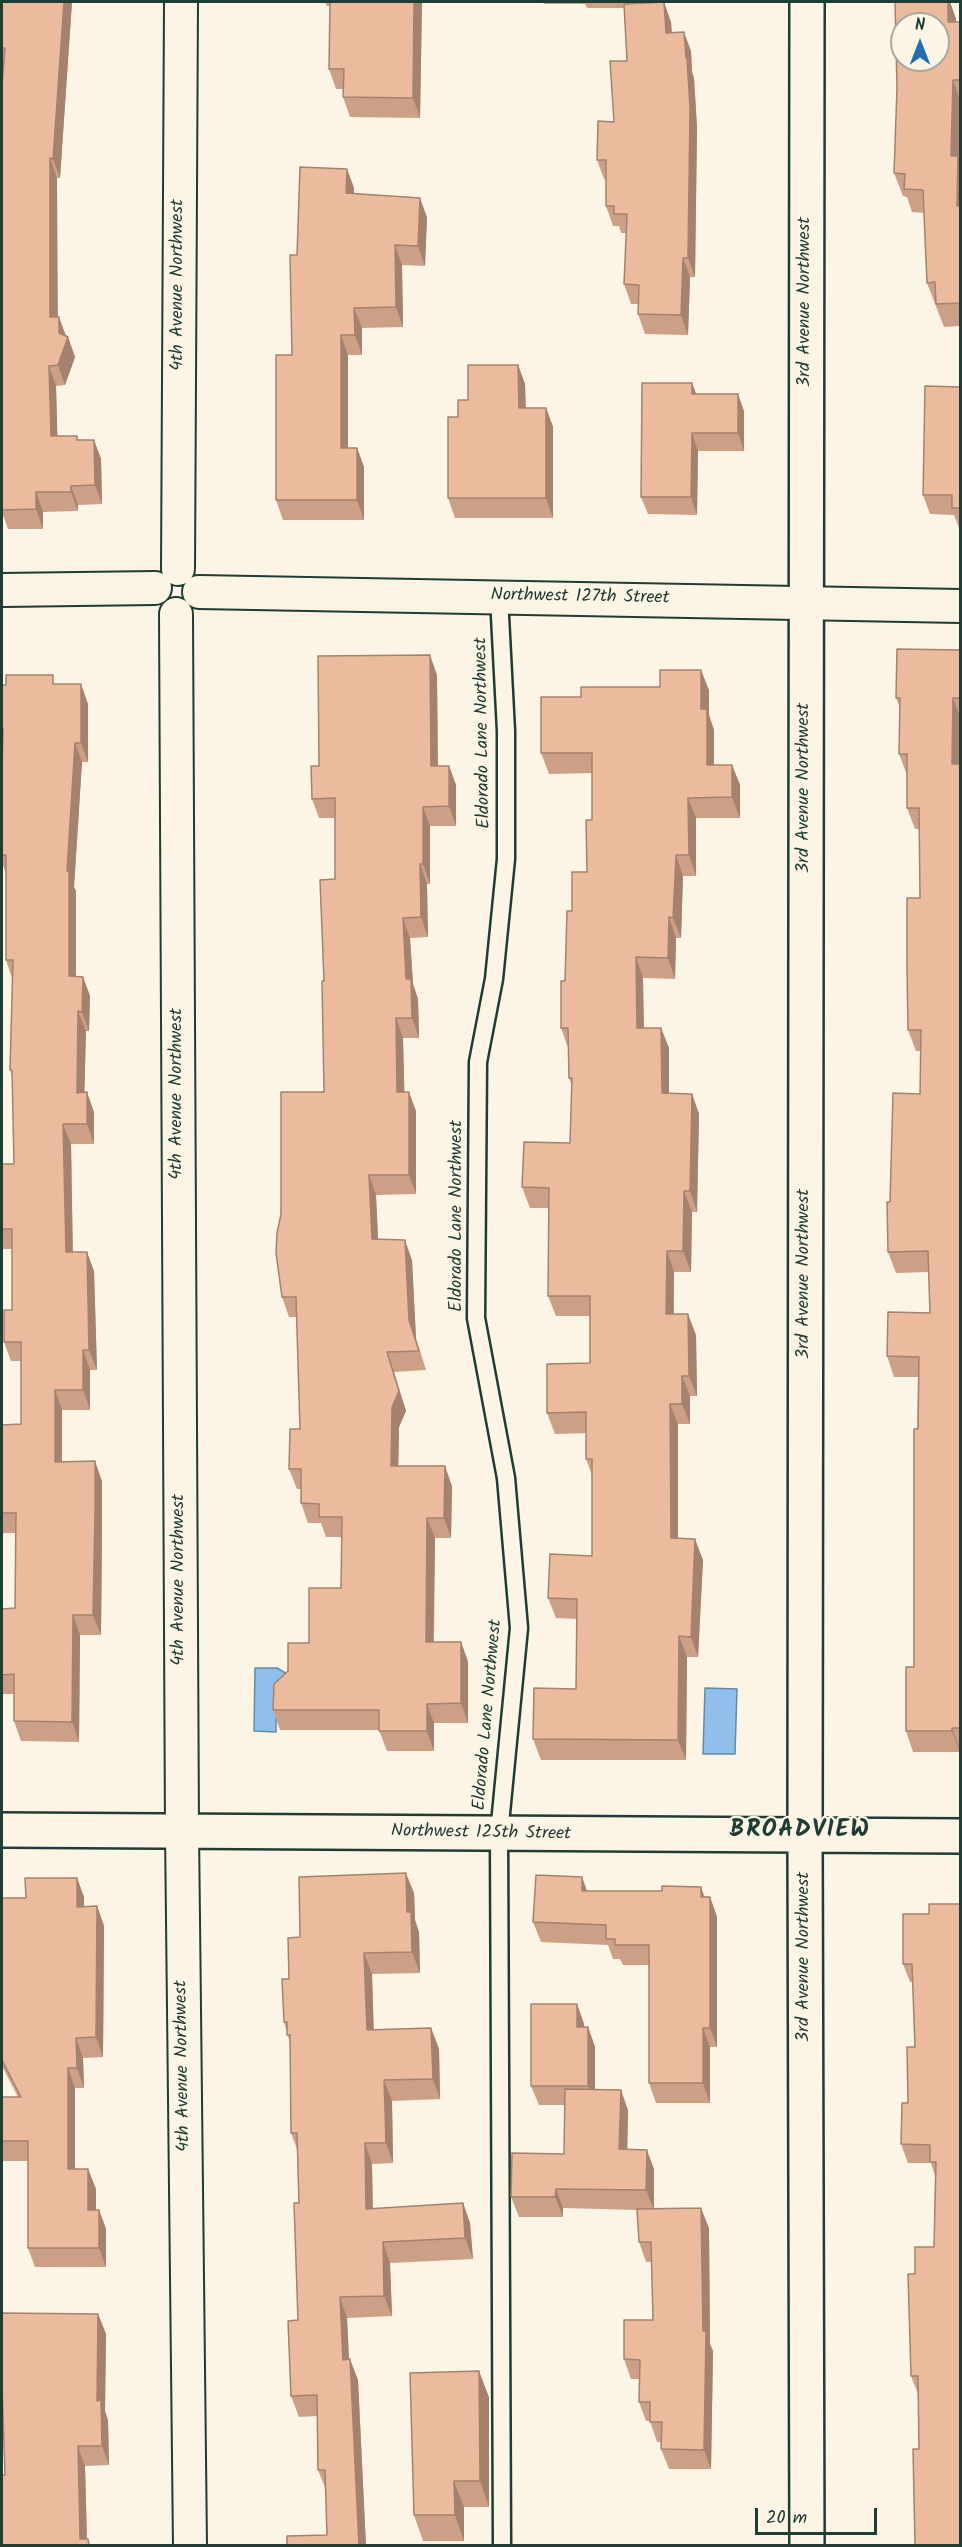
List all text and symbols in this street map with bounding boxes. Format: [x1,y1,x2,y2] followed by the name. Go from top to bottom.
[890,12,950,72] north arrow
[915,13,925,38] text: N
[168,199,190,371] street label: 4th Avenue Northwest
[795,217,817,387] street label: 3rd Avenue Northwest
[490,586,670,610] street label: Northwest 127th Street
[472,637,496,829] street label: Eldorado Lane Northwest
[794,703,816,873] street label: 3rd Avenue Northwest
[167,1008,189,1180] street label: 4th Avenue Northwest
[447,1120,469,1312] street label: Eldorado Lane Northwest
[794,1189,816,1359] street label: 3rd Avenue Northwest
[169,1494,191,1666] street label: 4th Avenue Northwest
[470,1619,508,1811] street label: Eldorado Lane Northwest
[729,1818,871,1846] district label: BROADVIEW
[391,1822,571,1846] street label: Northwest 125th Street
[794,1872,816,2042] street label: 3rd Avenue Northwest
[172,1980,196,2152] street label: 4th Avenue Northwest
[758,2496,880,2534] scale bar
[766,2504,807,2533] text: 20 m

